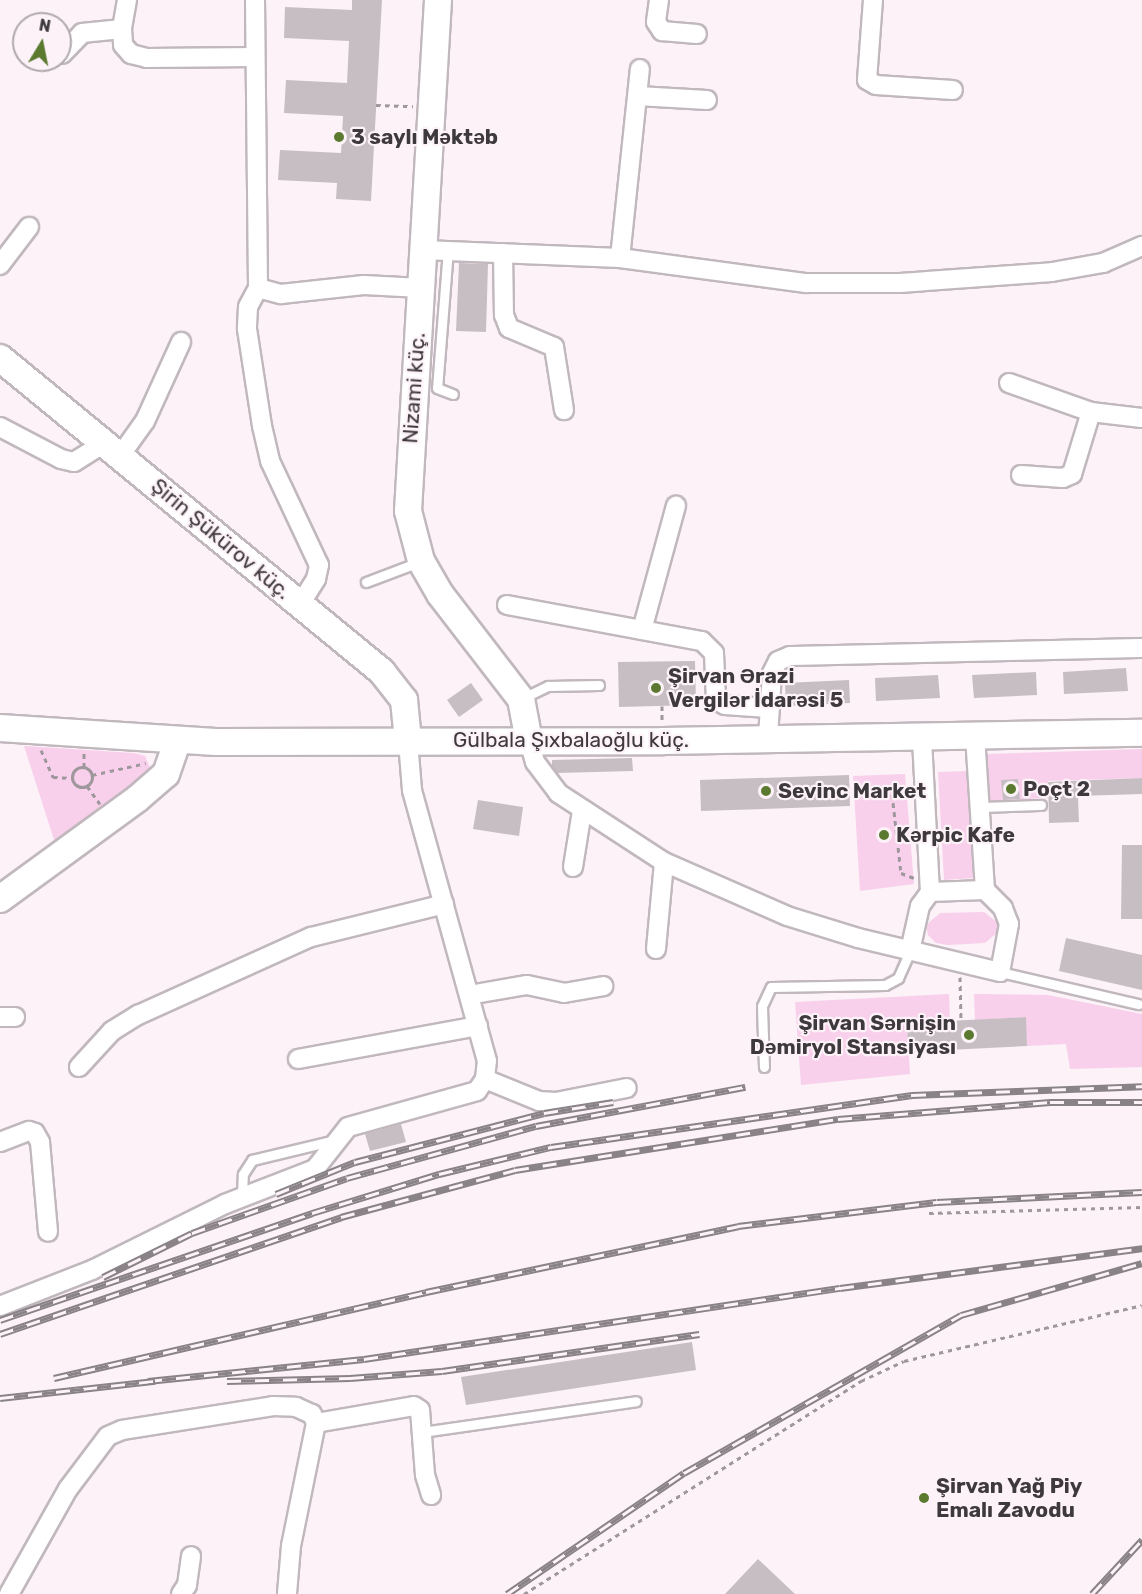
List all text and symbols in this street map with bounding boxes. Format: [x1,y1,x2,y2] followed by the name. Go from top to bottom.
[12,12,72,72] north arrow
[38,15,52,36] text: N
[351,124,498,150] place label: 3 saylı Məktəb
[332,130,346,144] marker: 3 saylı Məktəb
[398,332,430,444] street label: Nizami küç.
[146,473,296,605] street label: Şirin Şükürov küç.
[668,663,844,713] place label: Şirvan Ərazi Vergilər İdarəsi 5
[649,681,663,695] marker: Şirvan Ərazi Vergilər İdarəsi 5
[453,727,689,753] street label: Gülbala Şıxbalaoğlu küç.
[1023,776,1090,802] place label: Poçt 2
[778,778,926,804] place label: Sevinc Market
[1004,782,1018,796] marker: Poçt 2
[759,784,773,798] marker: Sevinc Market
[896,822,1015,848] place label: Kərpic Kafe
[877,828,891,842] marker: Kərpic Kafe
[750,1010,956,1060] place label: Şirvan Sərnişin Dəmiryol Stansiyası
[960,1026,978,1044] marker: Şirvan Sərnişin Dəmiryol Stansiyası
[936,1473,1083,1523] place label: Şirvan Yağ Piy Emalı Zavodu
[917,1491,931,1505] marker: Şirvan Yağ Piy Emalı Zavodu

